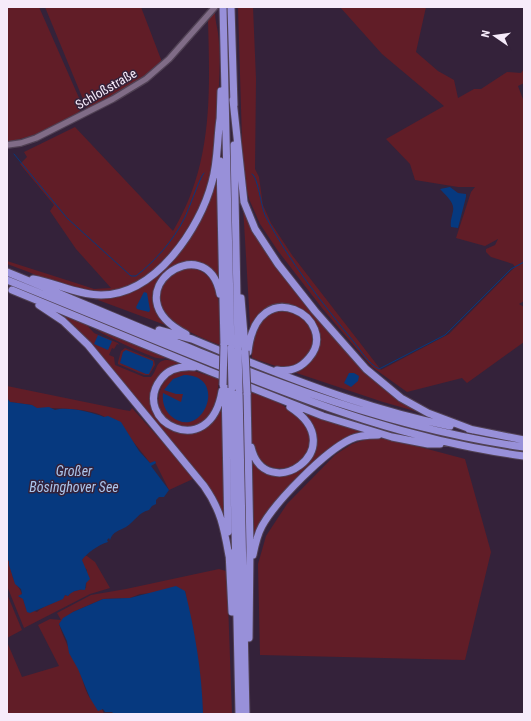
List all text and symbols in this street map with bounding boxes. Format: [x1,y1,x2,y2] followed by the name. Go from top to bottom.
[475,16,515,56] north arrow
[479,29,493,39] text: N
[73,66,139,112] street label: Schloßstraße
[29,463,119,495] water label: Großer Bösinghover See

